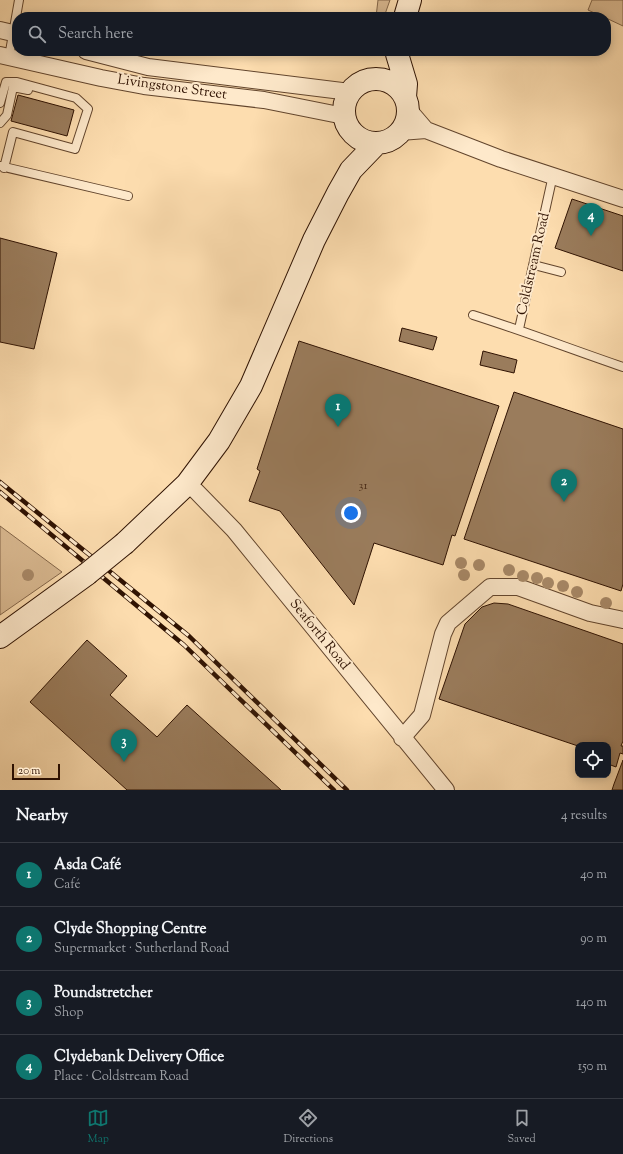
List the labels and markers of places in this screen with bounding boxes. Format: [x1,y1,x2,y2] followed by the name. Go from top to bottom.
[578,203,604,236] pin: 4
[325,394,351,427] pin: 1
[551,469,577,502] pin: 2
[111,729,137,762] pin: 3

